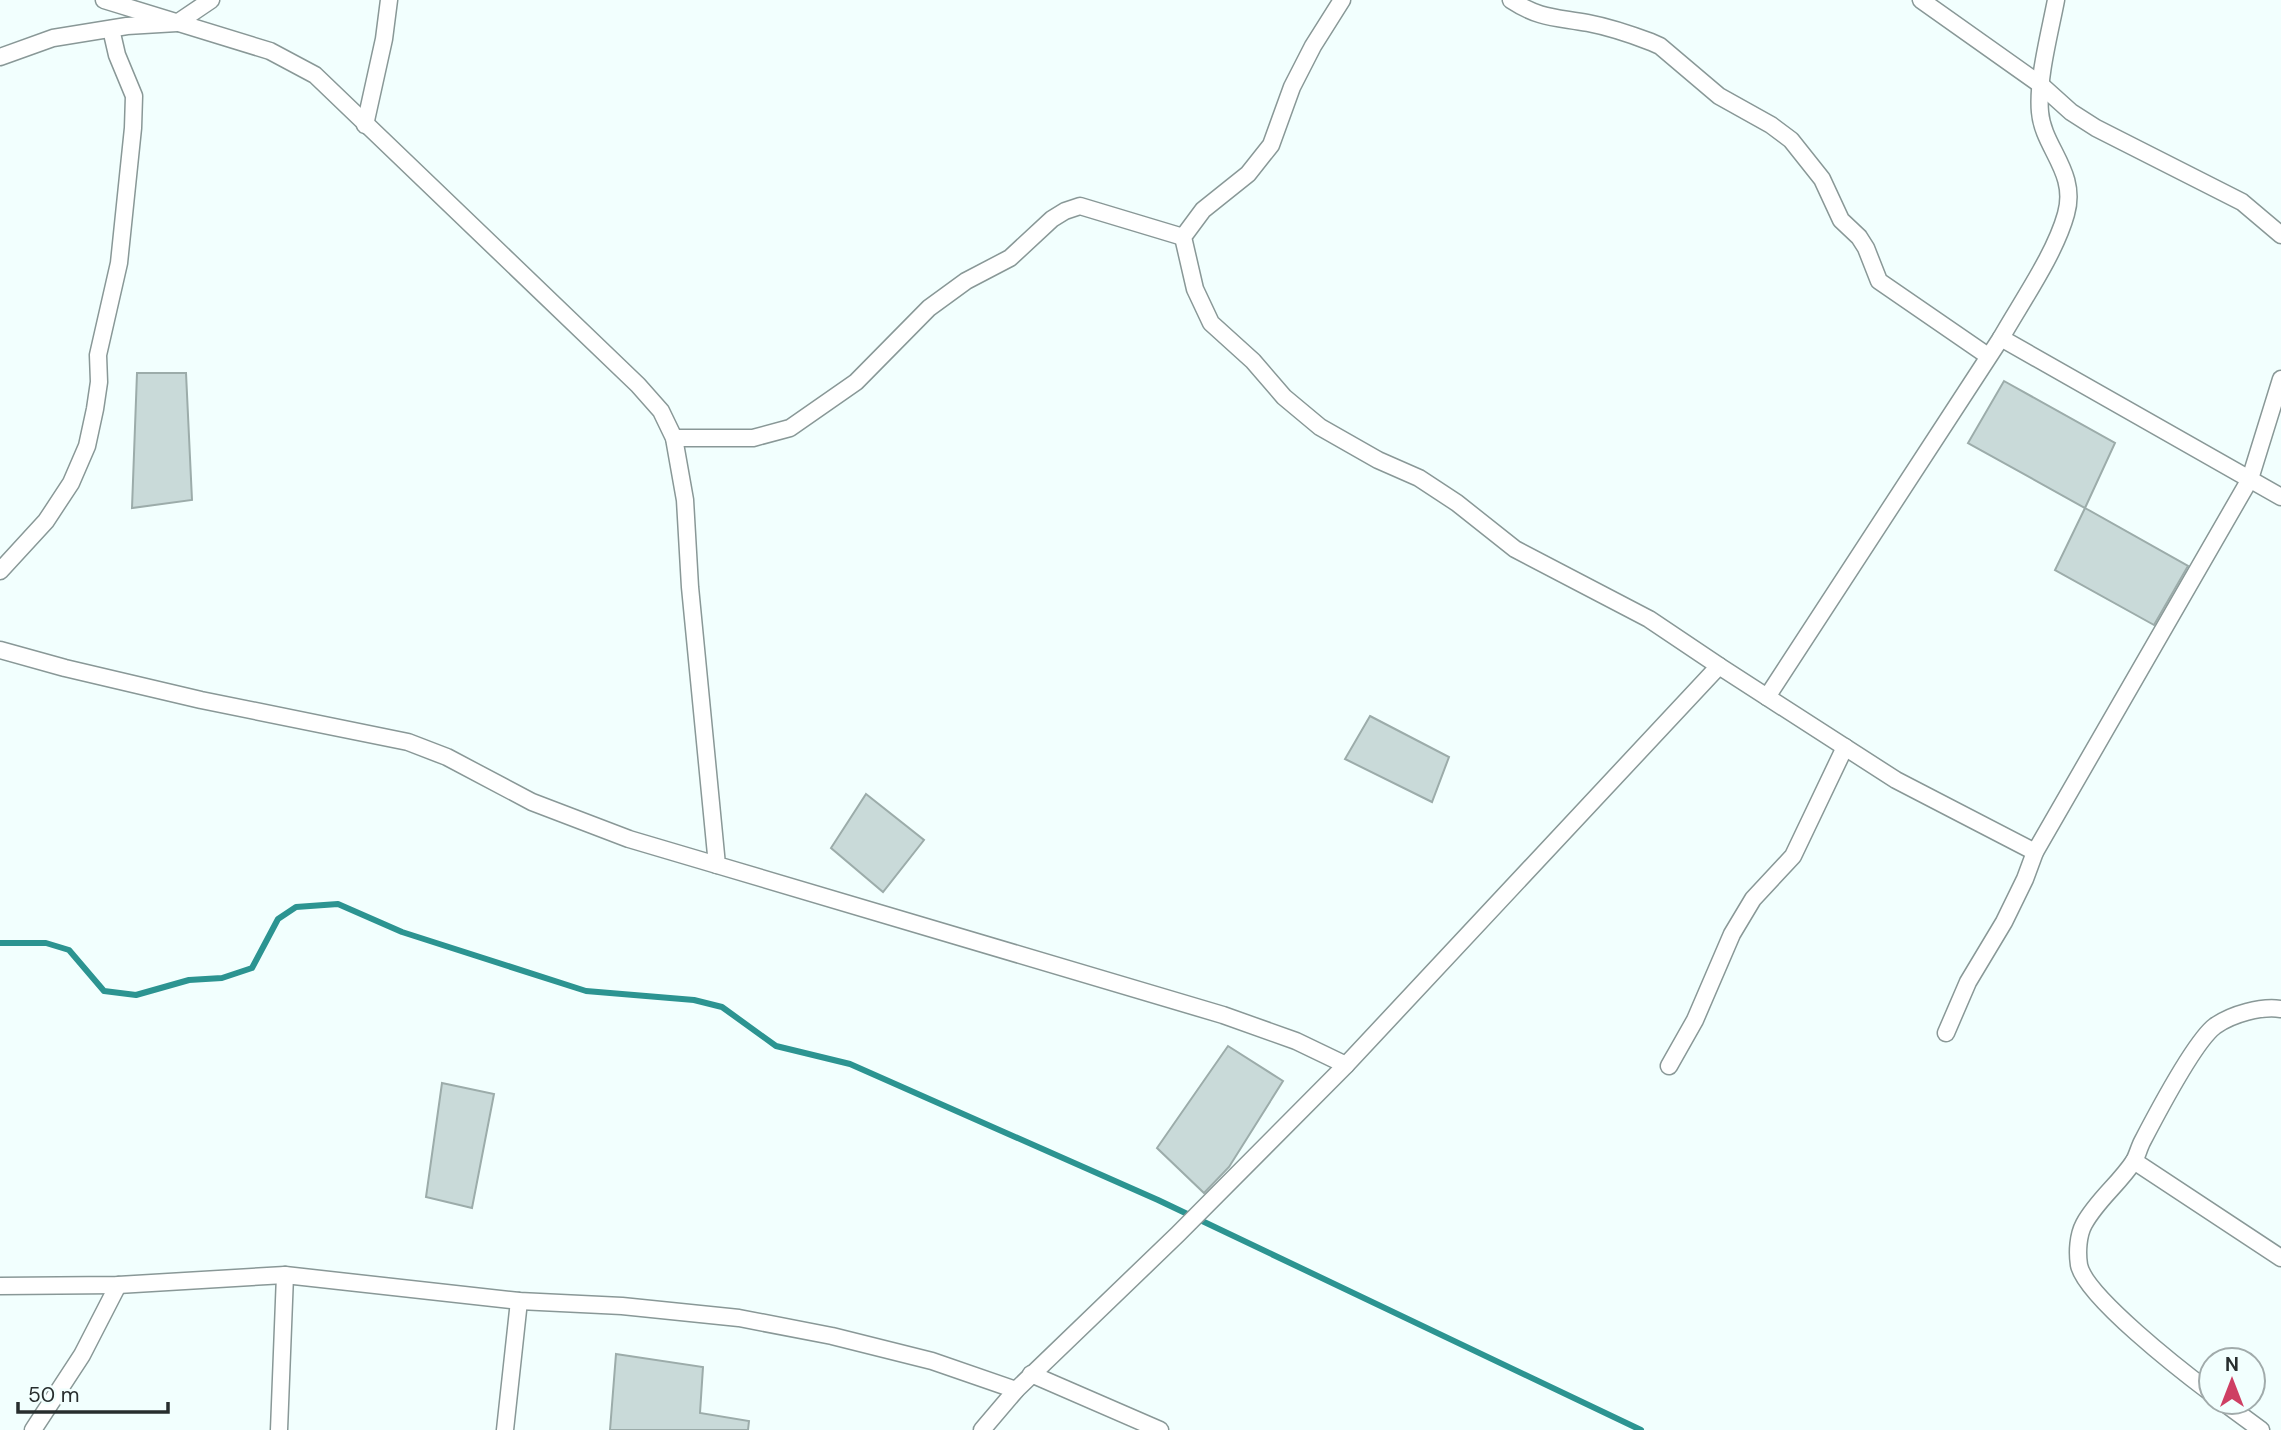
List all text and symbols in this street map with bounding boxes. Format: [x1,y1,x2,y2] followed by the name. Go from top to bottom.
[2197,1346,2267,1416] north arrow
[2225,1352,2239,1377] text: N
[18,1370,168,1414] scale bar
[28,1381,79,1409] text: 50 m

